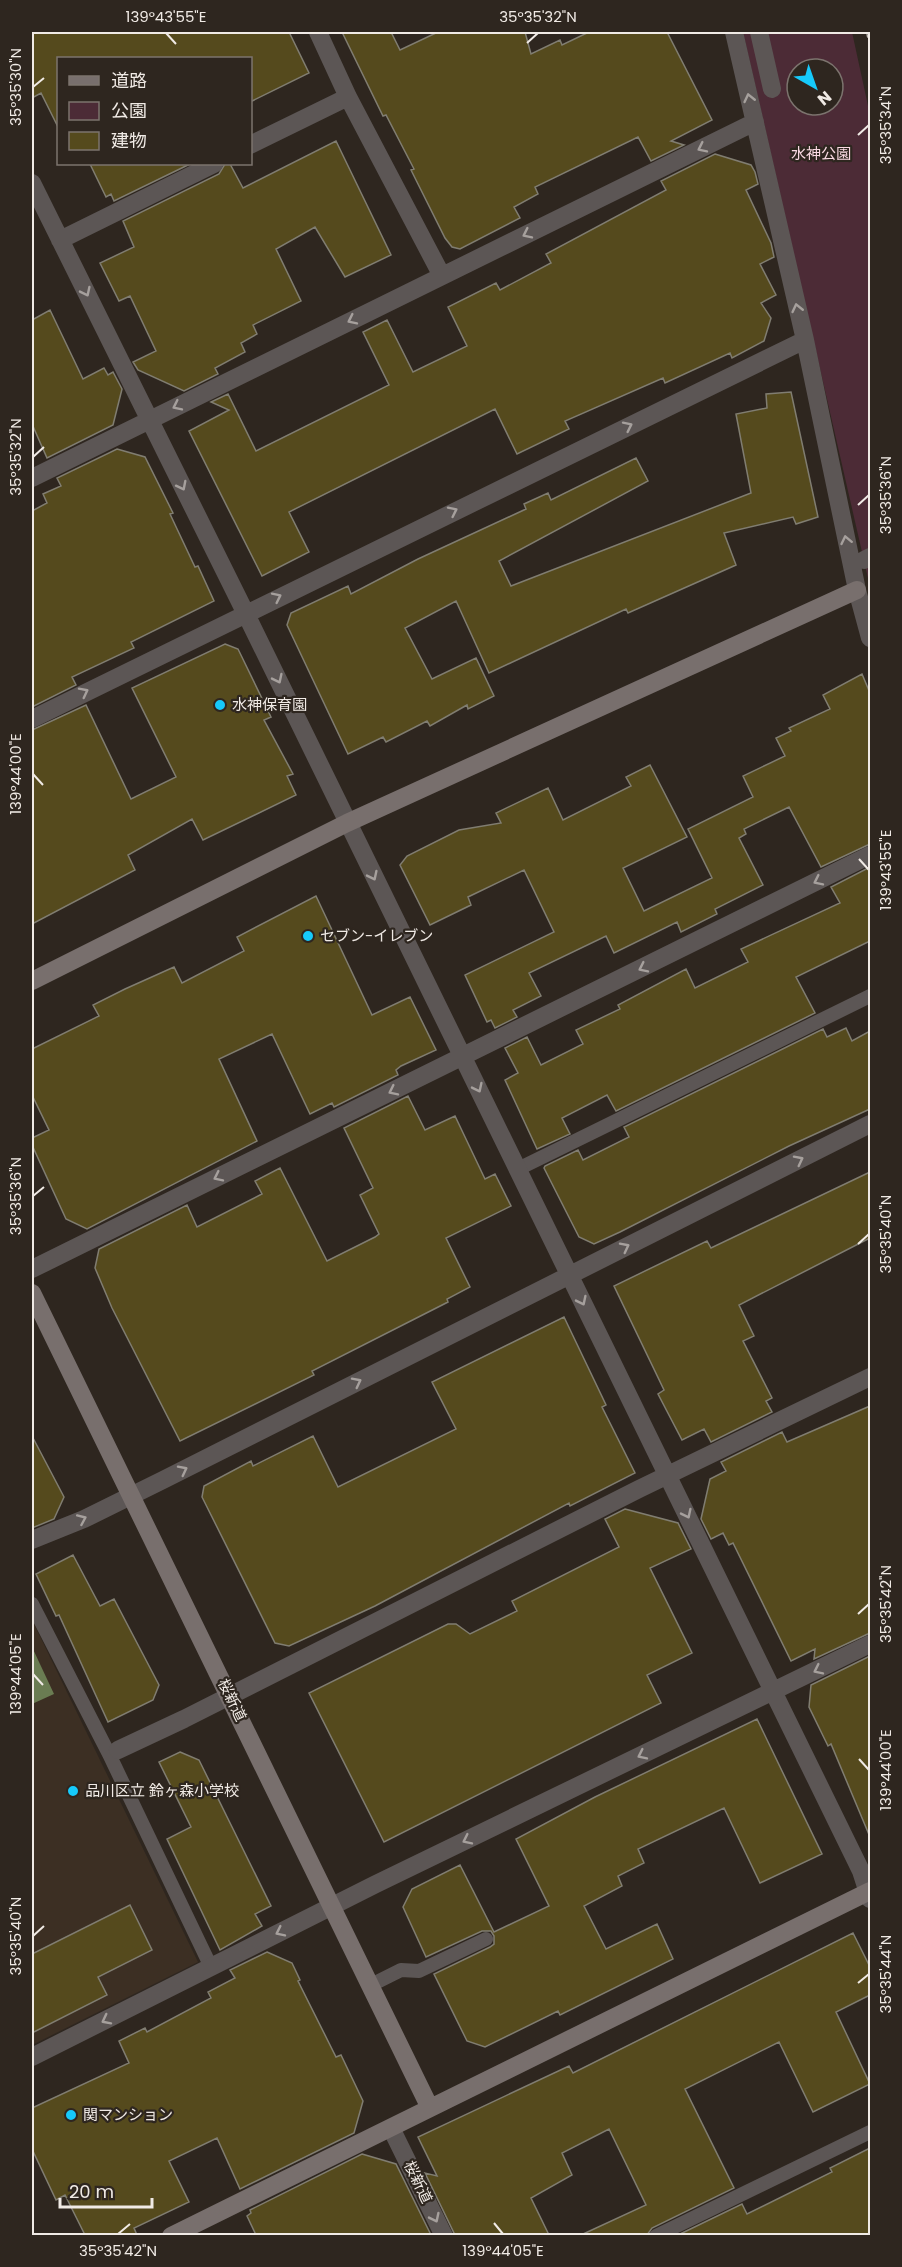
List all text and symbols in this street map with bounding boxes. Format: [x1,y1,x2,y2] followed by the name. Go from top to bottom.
[126,6,206,27] text: 139°43'55"E
[499,6,577,27] text: 35°35'32"N
[5,48,26,126] text: 35°35'30"N
[57,57,252,165] legend
[785,57,845,117] north arrow
[111,68,147,93] text: 道路
[812,85,836,111] text: N
[875,86,896,164] text: 35°35'34"N
[743,93,756,103] one-way arrow
[111,98,147,123] text: 公園
[111,128,147,153] text: 建物
[698,141,709,152] one-way arrow
[791,143,851,164] park label: 水神公園
[523,227,534,239] one-way arrow
[78,286,90,297] one-way arrow
[791,303,804,313] one-way arrow
[348,313,359,325] one-way arrow
[172,398,183,410] one-way arrow
[5,418,26,496] text: 35°35'32"N
[622,422,633,434] one-way arrow
[875,456,896,534] text: 35°35'36"N
[175,479,186,490] one-way arrow
[446,507,457,519] one-way arrow
[841,535,854,545] one-way arrow
[271,592,282,604] one-way arrow
[270,673,282,684] one-way arrow
[77,688,88,700] one-way arrow
[232,694,307,715] place label: 水神保育園
[213,698,227,712] marker: 水神保育園
[5,733,26,815] text: 139°44'00"E
[875,830,896,910] text: 139°43'55"E
[366,869,377,880] one-way arrow
[813,874,824,886] one-way arrow
[320,925,433,946] place label: セブン-イレブン
[301,929,315,943] marker: セブン-イレブン
[639,960,650,972] one-way arrow
[471,1082,483,1093] one-way arrow
[389,1084,399,1095] one-way arrow
[793,1156,803,1167] one-way arrow
[5,1157,26,1235] text: 35°35'36"N
[214,1170,225,1182] one-way arrow
[875,1195,896,1273] text: 35°35'40"N
[618,1243,629,1255] one-way arrow
[575,1295,587,1306] one-way arrow
[350,1378,361,1390] one-way arrow
[176,1466,187,1477] one-way arrow
[679,1507,691,1518] one-way arrow
[75,1515,86,1527] one-way arrow
[875,1565,896,1643] text: 35°35'42"N
[5,1633,26,1715] text: 139°44'05"E
[813,1663,824,1674] one-way arrow
[213,1675,252,1725] street label: 桜新道
[875,1729,896,1811] text: 139°44'00"E
[638,1748,649,1760] one-way arrow
[85,1780,239,1801] place label: 品川区立 鈴ヶ森小学校
[66,1784,80,1798] marker: 品川区立 鈴ヶ森小学校
[463,1833,474,1845] one-way arrow
[5,1897,26,1975] text: 35°35'40"N
[276,1925,287,1936] one-way arrow
[875,1935,896,2013] text: 35°35'44"N
[101,2012,112,2024] one-way arrow
[83,2104,173,2125] place label: 関マンション
[64,2108,78,2122] marker: 関マンション
[399,2157,438,2207] street label: 桜新道
[60,2171,152,2209] scale bar
[69,2179,114,2204] text: 20 m
[428,2212,440,2223] one-way arrow
[79,2240,157,2261] text: 35°35'42"N
[462,2240,544,2261] text: 139°44'05"E

